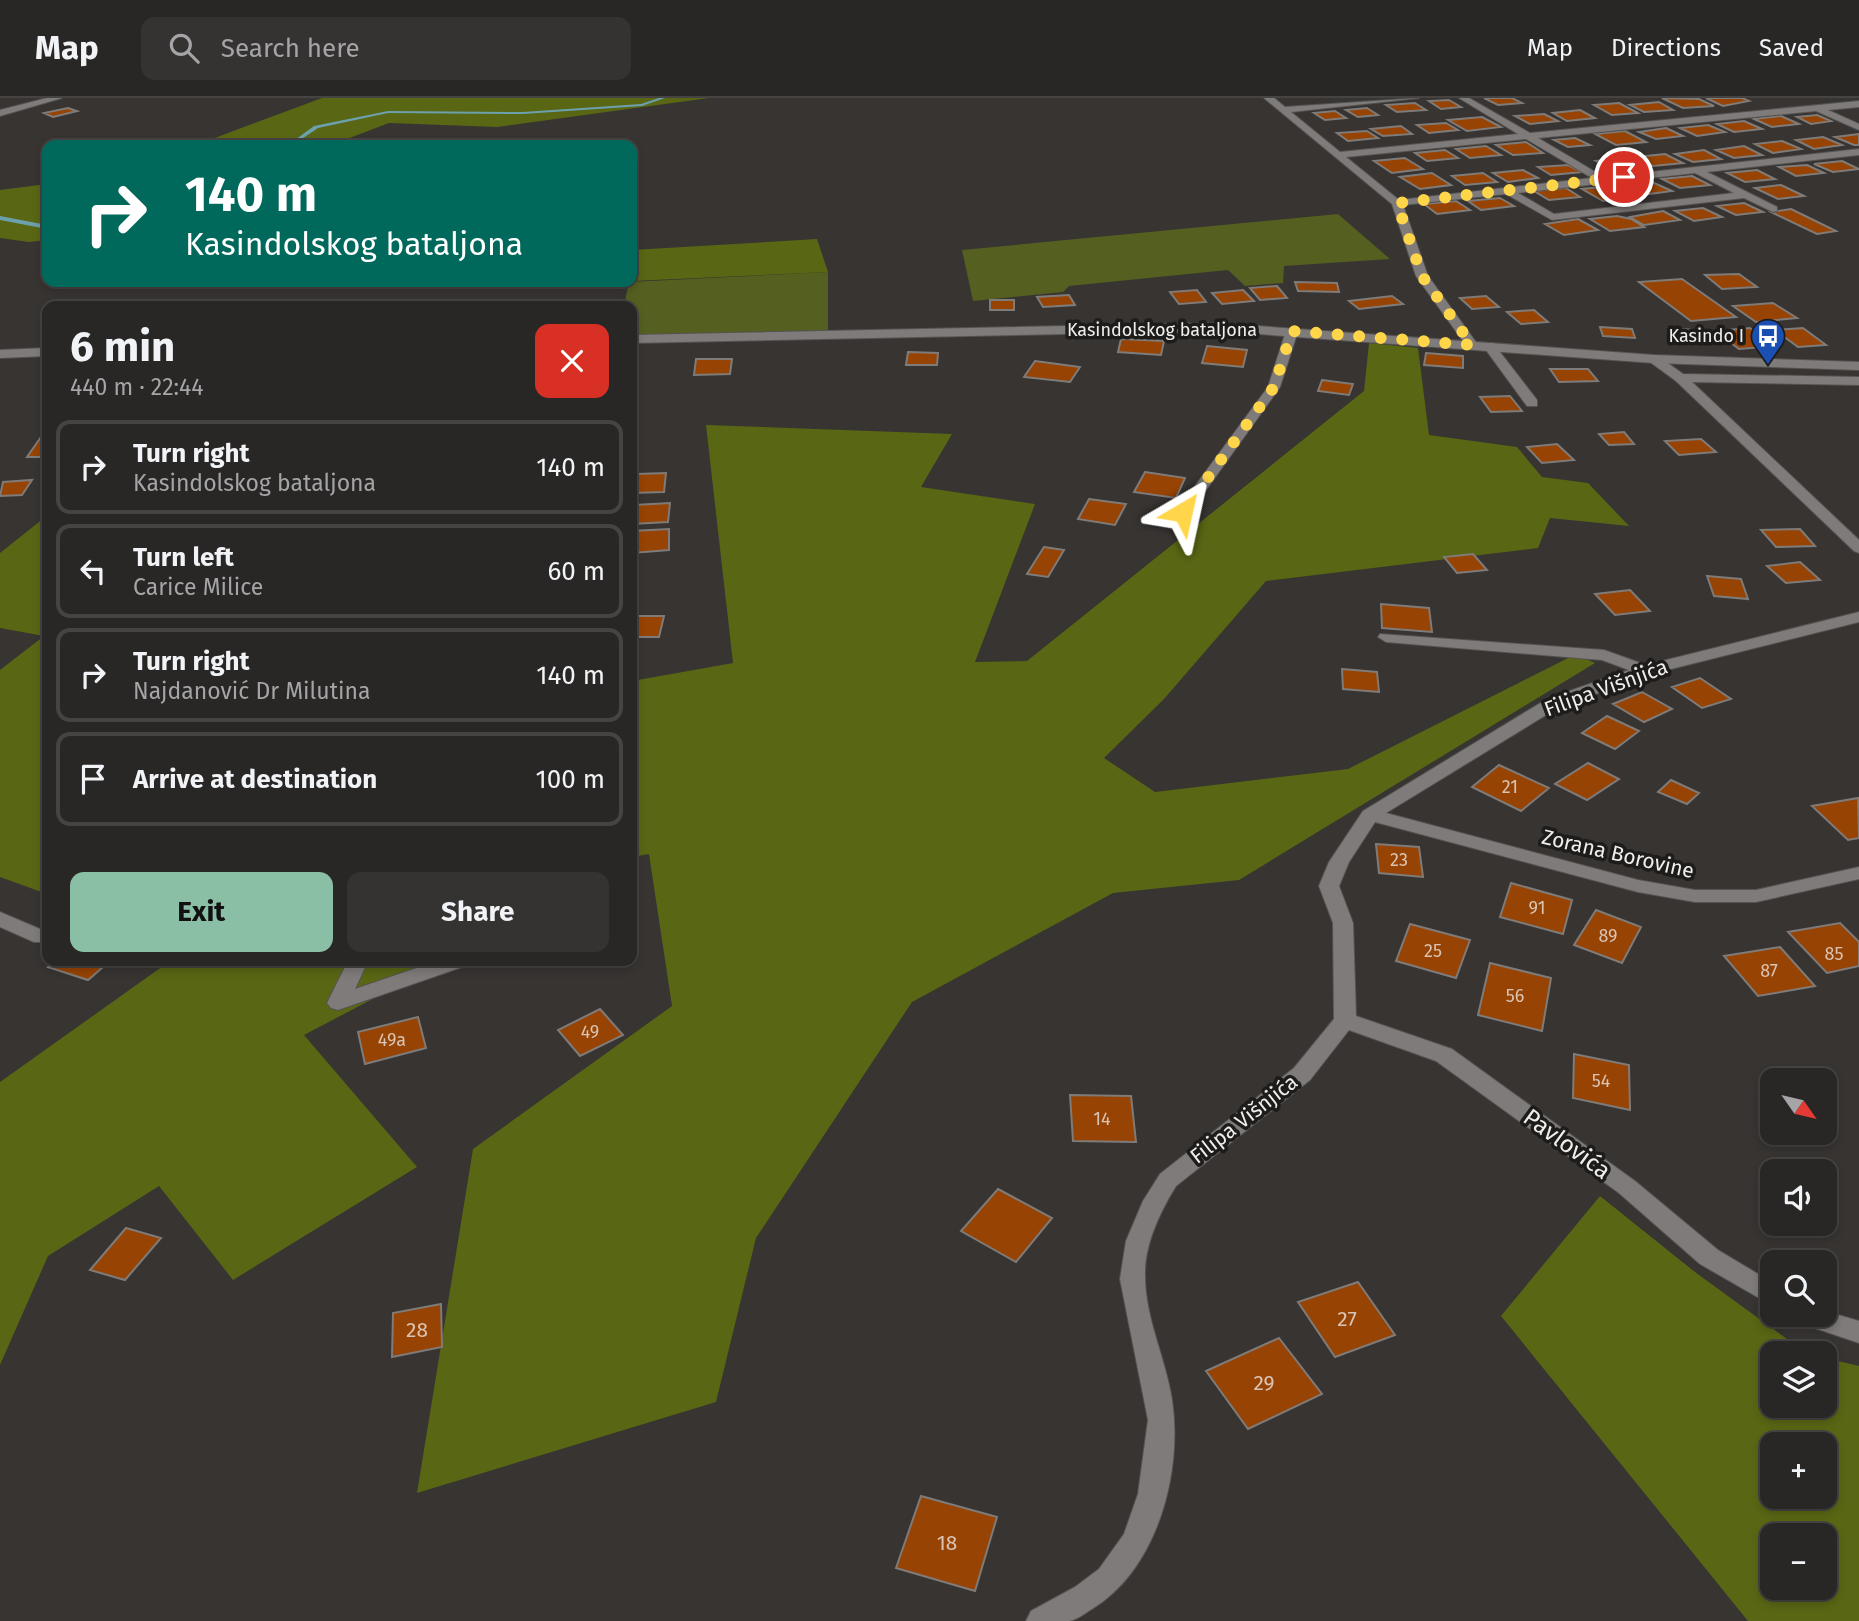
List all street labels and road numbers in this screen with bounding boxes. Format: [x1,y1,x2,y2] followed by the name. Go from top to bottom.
[1067,319,1257,341] street label: Kasindolskog bataljona
[1541,654,1671,722] street label: Filipa Višnjića
[1539,824,1697,884] street label: Zorana Borovine
[1185,1069,1303,1169] street label: Filipa Višnjića
[1518,1103,1616,1185] street label: Pavlovića

